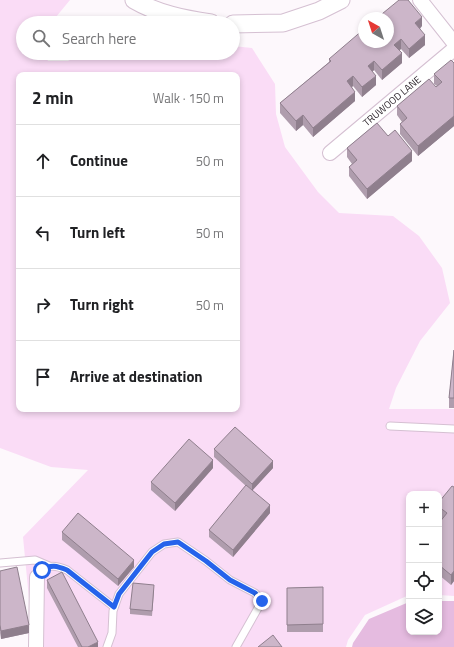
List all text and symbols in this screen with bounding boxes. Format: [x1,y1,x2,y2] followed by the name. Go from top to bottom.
[358,12,394,48] north arrow
[16,16,240,60] search box
[30,27,52,49] icon: search
[62,27,136,50] text: Search here
[360,72,425,130] street label: TRUWOOD LANE
[32,85,73,111] text: 2 min
[153,88,224,108] text: Walk · 150 m
[70,149,128,172] text: Continue
[32,150,54,172] icon: ahead
[196,151,224,171] text: 50 m
[70,221,125,244] text: Turn left
[32,222,54,244] icon: left
[196,223,224,243] text: 50 m
[70,293,134,316] text: Turn right
[32,294,54,316] icon: right
[196,295,224,315] text: 50 m
[70,365,203,388] text: Arrive at destination
[32,366,54,388] icon: arrive
[406,491,442,635] map controls
[406,491,442,527] button: +
[406,527,442,563] button: −
[33,561,51,579] route start
[406,563,442,599] button: locate
[253,592,271,610] route end
[406,599,442,635] button: layers

